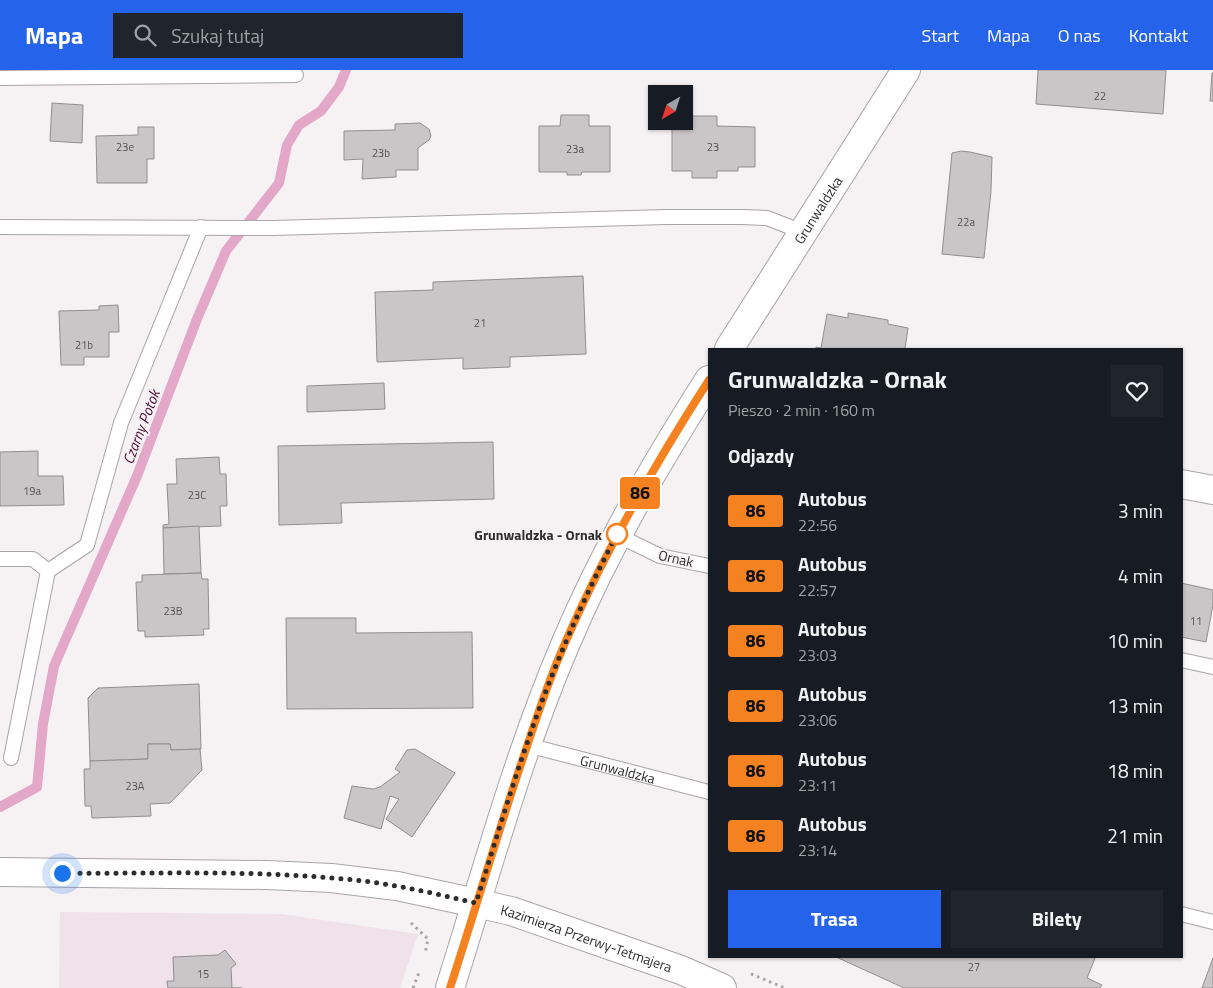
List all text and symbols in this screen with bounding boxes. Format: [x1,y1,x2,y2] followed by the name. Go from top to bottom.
[113,13,463,58] search box
[25,17,83,53] text: Mapa
[131,21,159,49] icon: search
[171,21,264,50] text: Szukaj tutaj
[922,22,959,49] text: Start
[987,22,1030,49] text: Mapa
[1058,22,1101,49] text: O nas
[1129,22,1188,49] text: Kontakt
[648,85,692,130] north arrow
[648,85,693,130] map controls
[1094,88,1106,104] house number: 22
[116,139,134,155] house number: 23e
[707,139,719,155] house number: 23
[566,141,584,157] house number: 23a
[372,145,390,161] house number: 23b
[788,172,847,248] street label: Grunwaldzka
[957,214,975,230] house number: 22a
[474,315,486,331] house number: 21
[75,337,93,353] house number: 21b
[728,361,947,397] text: Grunwaldzka - Ornak
[1111,365,1163,417] button: heart
[116,384,167,467] water label: Czarny Potok
[728,398,875,422] text: Pieszo · 2 min · 160 m
[728,441,794,470] text: Odjazdy
[618,477,662,509] line badge: 86
[630,479,650,506] text: 86
[23,483,41,499] house number: 19a
[798,484,867,513] text: Autobus
[188,487,206,503] house number: 23C
[1118,496,1163,525] text: 3 min
[745,497,766,524] text: 86
[798,513,837,537] text: 22:56
[606,523,628,545] marker: Grunwaldzka - Ornak
[474,524,603,545] place label: Grunwaldzka - Ornak
[656,544,696,572] street label: Ornak
[798,549,867,578] text: Autobus
[1118,561,1163,590] text: 4 min
[745,562,766,589] text: 86
[798,578,837,602] text: 22:57
[163,603,183,619] house number: 23B
[1190,613,1202,629] house number: 11
[798,614,867,643] text: Autobus
[1107,626,1163,655] text: 10 min
[745,627,766,654] text: 86
[798,643,837,667] text: 23:03
[798,679,867,708] text: Autobus
[1107,691,1163,720] text: 13 min
[745,692,766,719] text: 86
[798,708,837,732] text: 23:06
[798,744,867,773] text: Autobus
[578,749,658,788] street label: Grunwaldzka
[1107,756,1163,785] text: 18 min
[745,757,766,784] text: 86
[798,773,837,797] text: 23:11
[126,778,145,794] house number: 23A
[798,809,867,838] text: Autobus
[1107,821,1163,850] text: 21 min
[745,822,766,849] text: 86
[798,838,837,862] text: 23:14
[50,861,75,886] your location
[728,890,941,948] button: Trasa
[951,890,1163,948] button: Bilety
[499,899,675,977] street label: Kazimierza Przerwy-Tetmajera
[968,959,980,975] house number: 27
[197,966,209,982] house number: 15

